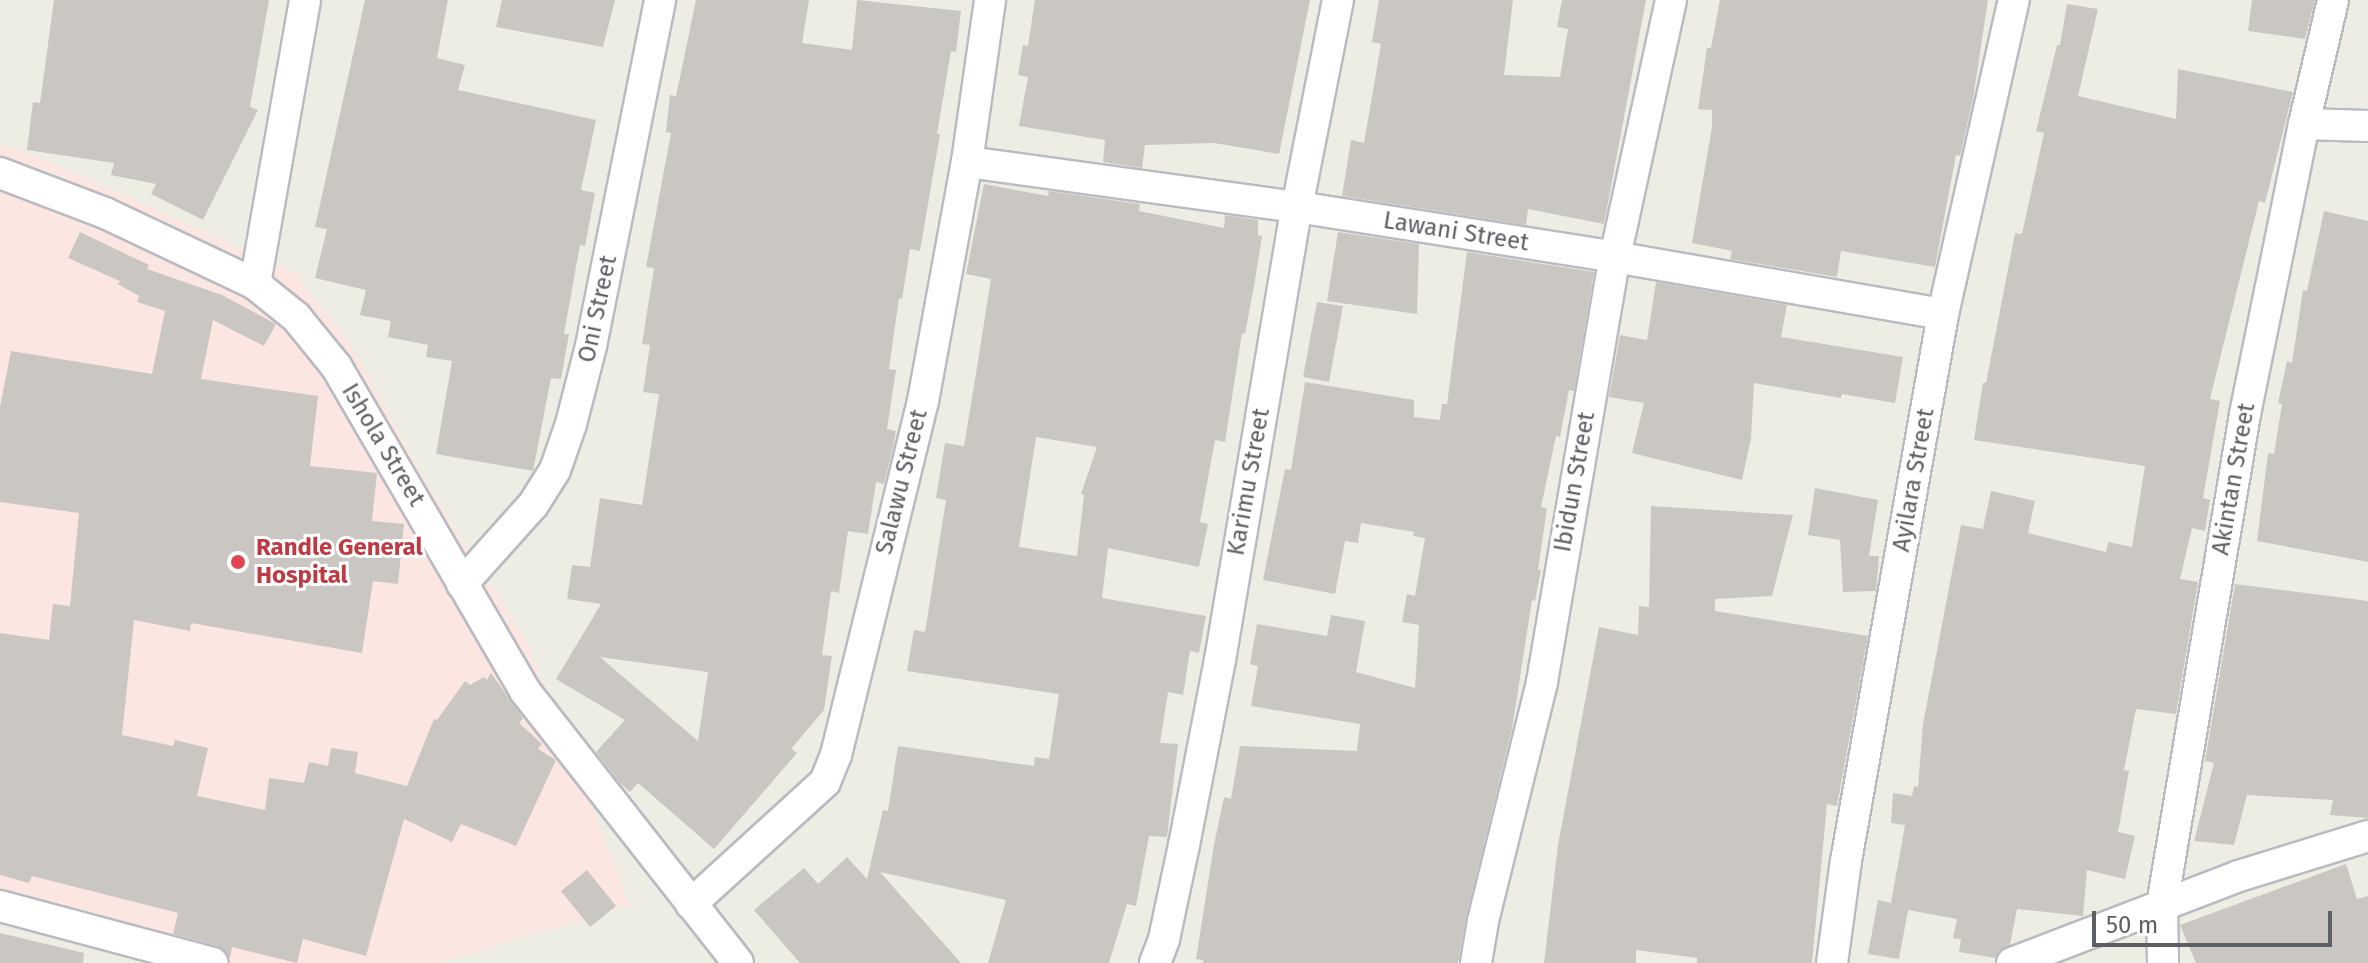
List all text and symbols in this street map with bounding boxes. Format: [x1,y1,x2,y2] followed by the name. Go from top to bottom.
[1381,206,1531,258] street label: Lawani Street
[573,253,623,365] street label: Oni Street
[335,379,431,511] street label: Ishola Street
[2206,401,2262,557] street label: Akintan Street
[1222,406,1276,558] street label: Karimu Street
[1887,406,1941,554] street label: Ayilara Street
[870,407,934,557] street label: Salawu Street
[1548,410,1602,554] street label: Ibidun Street
[256,534,423,590] place label: Randle General Hospital
[227,551,249,573] marker: Randle General Hospital
[2096,895,2336,945] scale bar
[2106,911,2158,939] text: 50 m

